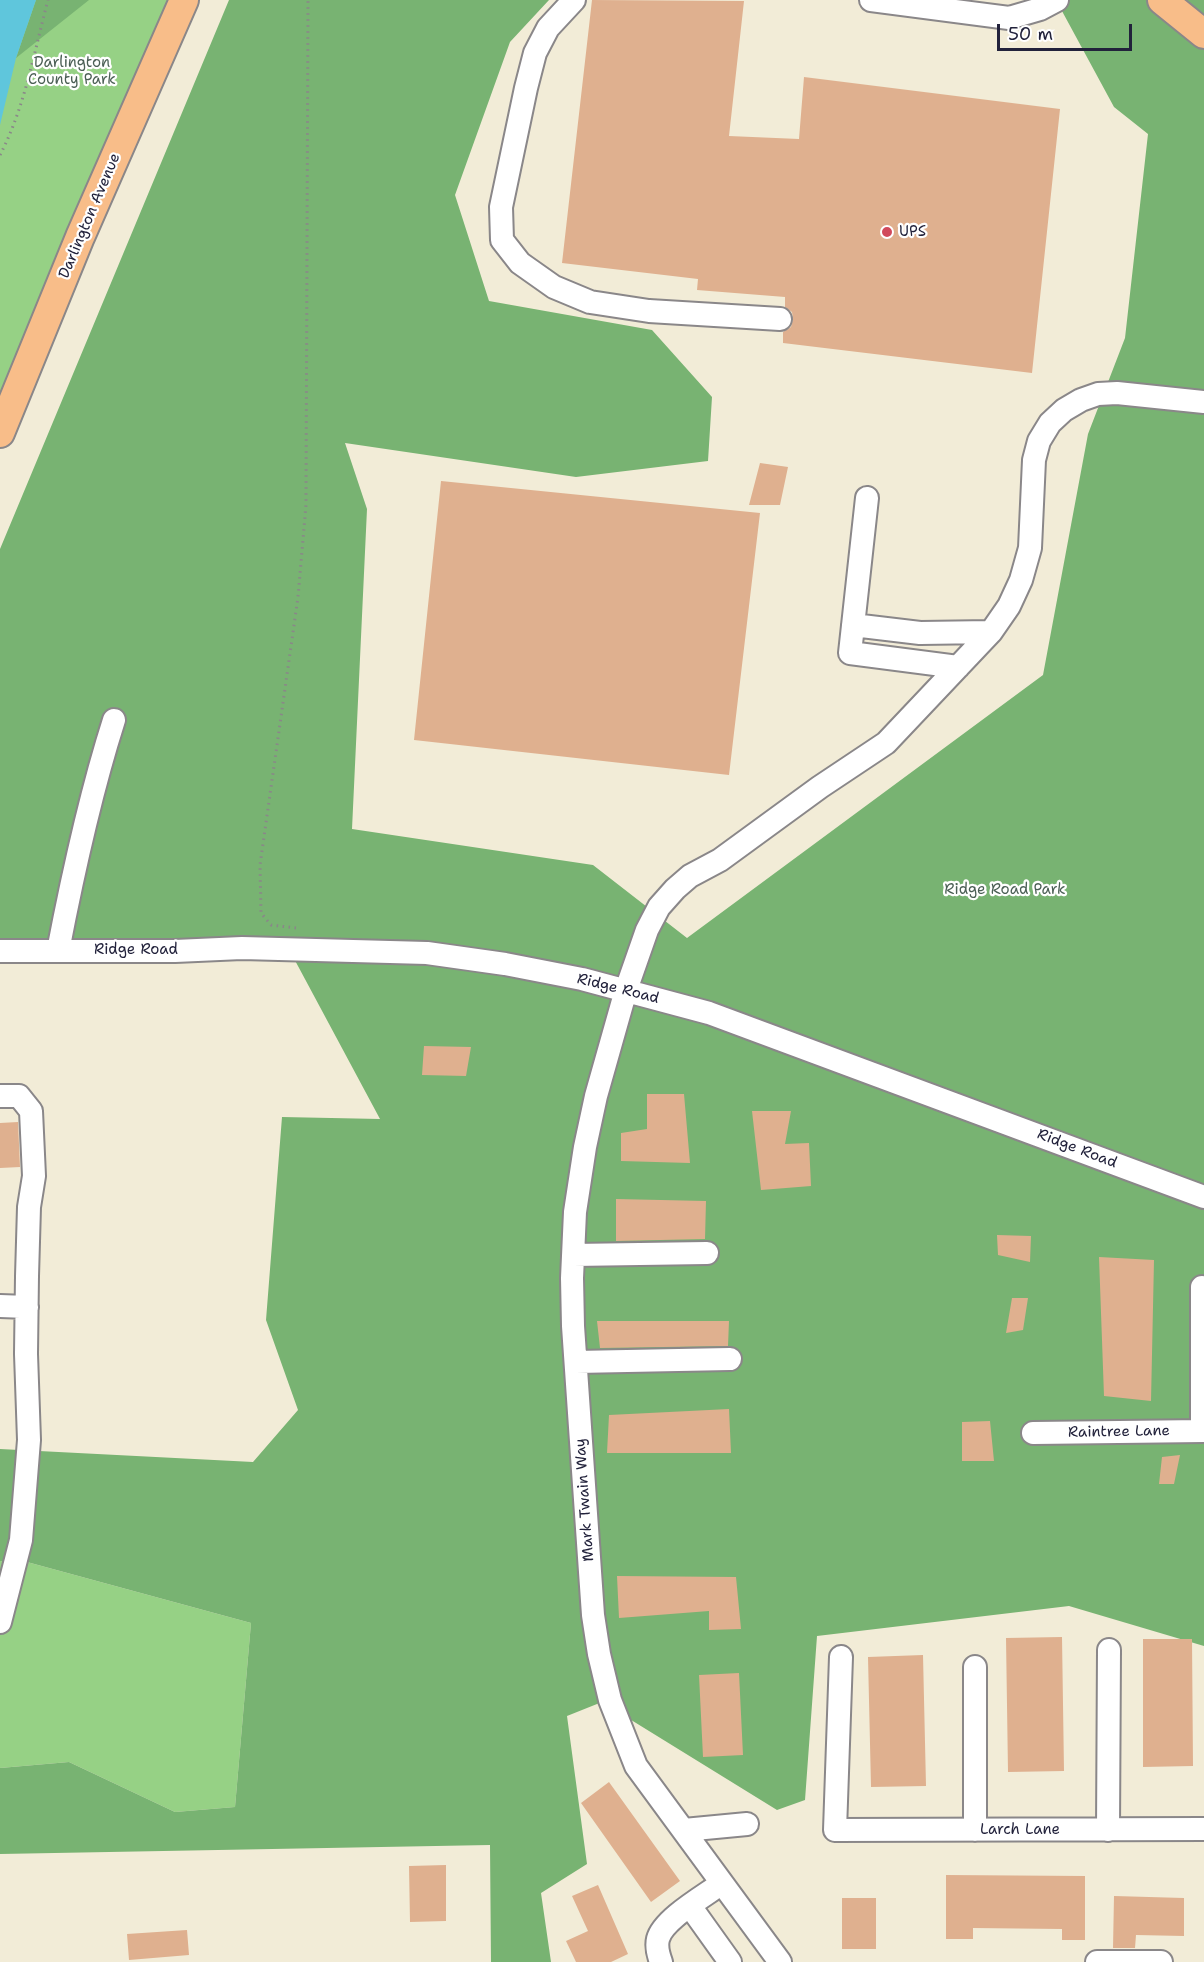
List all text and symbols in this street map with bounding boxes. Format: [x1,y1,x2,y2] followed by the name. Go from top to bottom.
[1000,12,1135,50] scale bar
[1008,22,1053,46] text: 50 m
[28,54,116,89] park label: Darlington County Park
[55,151,125,281] street label: Darlington Avenue
[899,223,926,241] place label: UPS
[880,225,894,239] marker: UPS
[944,881,1066,899] park label: Ridge Road Park
[94,941,178,959] street label: Ridge Road
[575,970,661,1008] street label: Ridge Road
[1035,1126,1119,1172] street label: Ridge Road
[1068,1422,1170,1442] street label: Raintree Lane
[572,1438,598,1562] street label: Mark Twain Way
[980,1821,1060,1839] street label: Larch Lane

